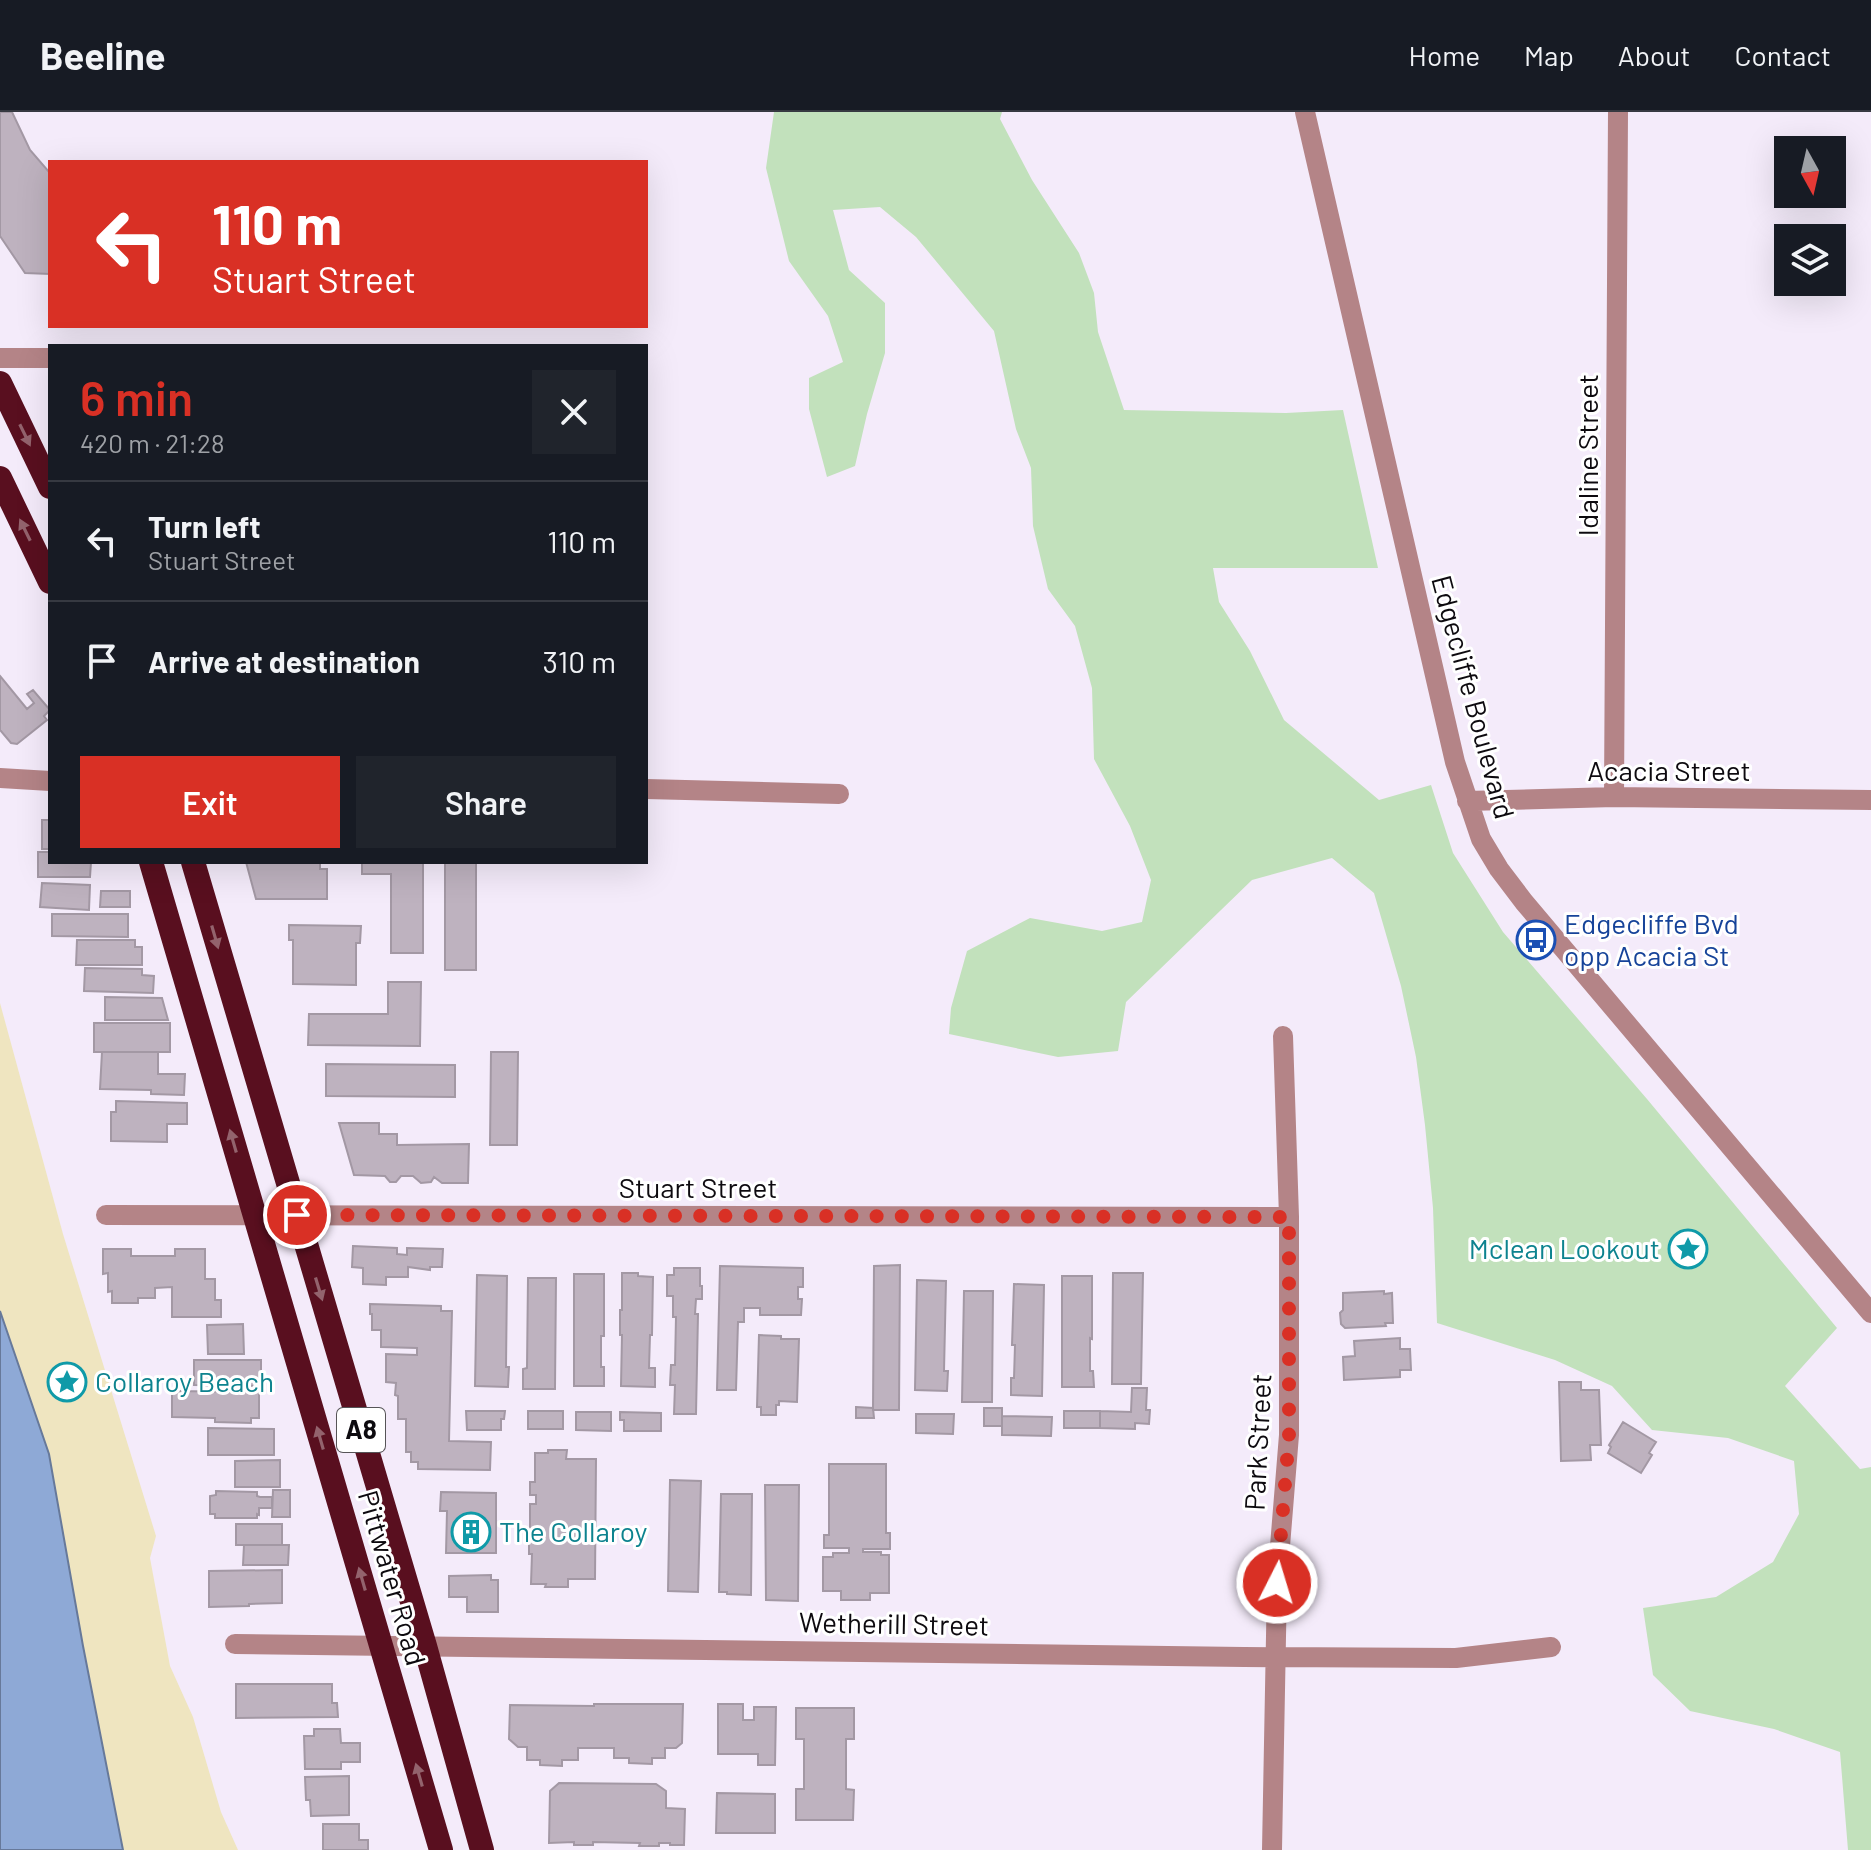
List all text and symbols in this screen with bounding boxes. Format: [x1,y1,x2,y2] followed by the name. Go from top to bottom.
[40,32,165,78] text: Beeline
[1409,38,1480,72] text: Home
[1524,38,1574,72] text: Map
[1618,38,1690,72] text: About
[1734,38,1831,72] text: Contact
[1774,136,1846,208] north arrow
[1774,136,1846,296] map controls
[212,189,342,256] text: 110 m
[80,192,184,296] icon: left
[1774,224,1846,296] button: layers
[212,257,416,300] text: Stuart Street
[80,368,193,426] text: 6 min
[532,370,616,454] button: close
[1570,374,1604,536] street label: Idaline Street
[18,423,32,446] one-way arrow
[80,427,224,458] text: 420 m · 21:28
[148,508,261,544] text: Turn left
[18,518,32,541] one-way arrow
[80,519,124,563] icon: left
[547,523,616,559] text: 110 m
[148,544,295,575] text: Stuart Street
[1425,571,1523,822] street label: Edgecliffe Boulevard
[80,639,124,683] icon: arrive
[148,643,420,679] text: Arrive at destination
[543,643,616,679] text: 310 m
[1587,753,1751,787] street label: Acacia Street
[80,756,340,848] button: Exit
[356,756,616,848] button: Share
[1564,906,1739,972] place label: Edgecliffe Bvd opp Acacia St
[1515,919,1557,961] bus stop icon: Edgecliffe Bvd opp Acacia St
[209,925,222,949] one-way arrow
[226,1128,239,1152] one-way arrow
[619,1170,777,1204] street label: Stuart Street
[263,1181,331,1249] pin
[275,1193,319,1237] icon: arrive
[1667,1228,1709,1270] place icon: Mclean Lookout
[1469,1231,1660,1265] place label: Mclean Lookout
[313,1278,326,1302] one-way arrow
[46,1361,88,1403] place icon: Collaroy Beach
[95,1364,274,1398] place label: Collaroy Beach
[1236,1373,1278,1511] street label: Park Street
[337,1408,385,1452] road number: A8
[313,1426,326,1450] one-way arrow
[352,1486,434,1669] street label: Pittwater Road
[450,1511,492,1553] building icon: The Collaroy
[499,1514,648,1548] place label: The Collaroy
[1235,1541,1319,1625] position arrow
[355,1567,367,1592] one-way arrow
[799,1604,989,1642] street label: Wetherill Street
[412,1763,425,1787] one-way arrow

